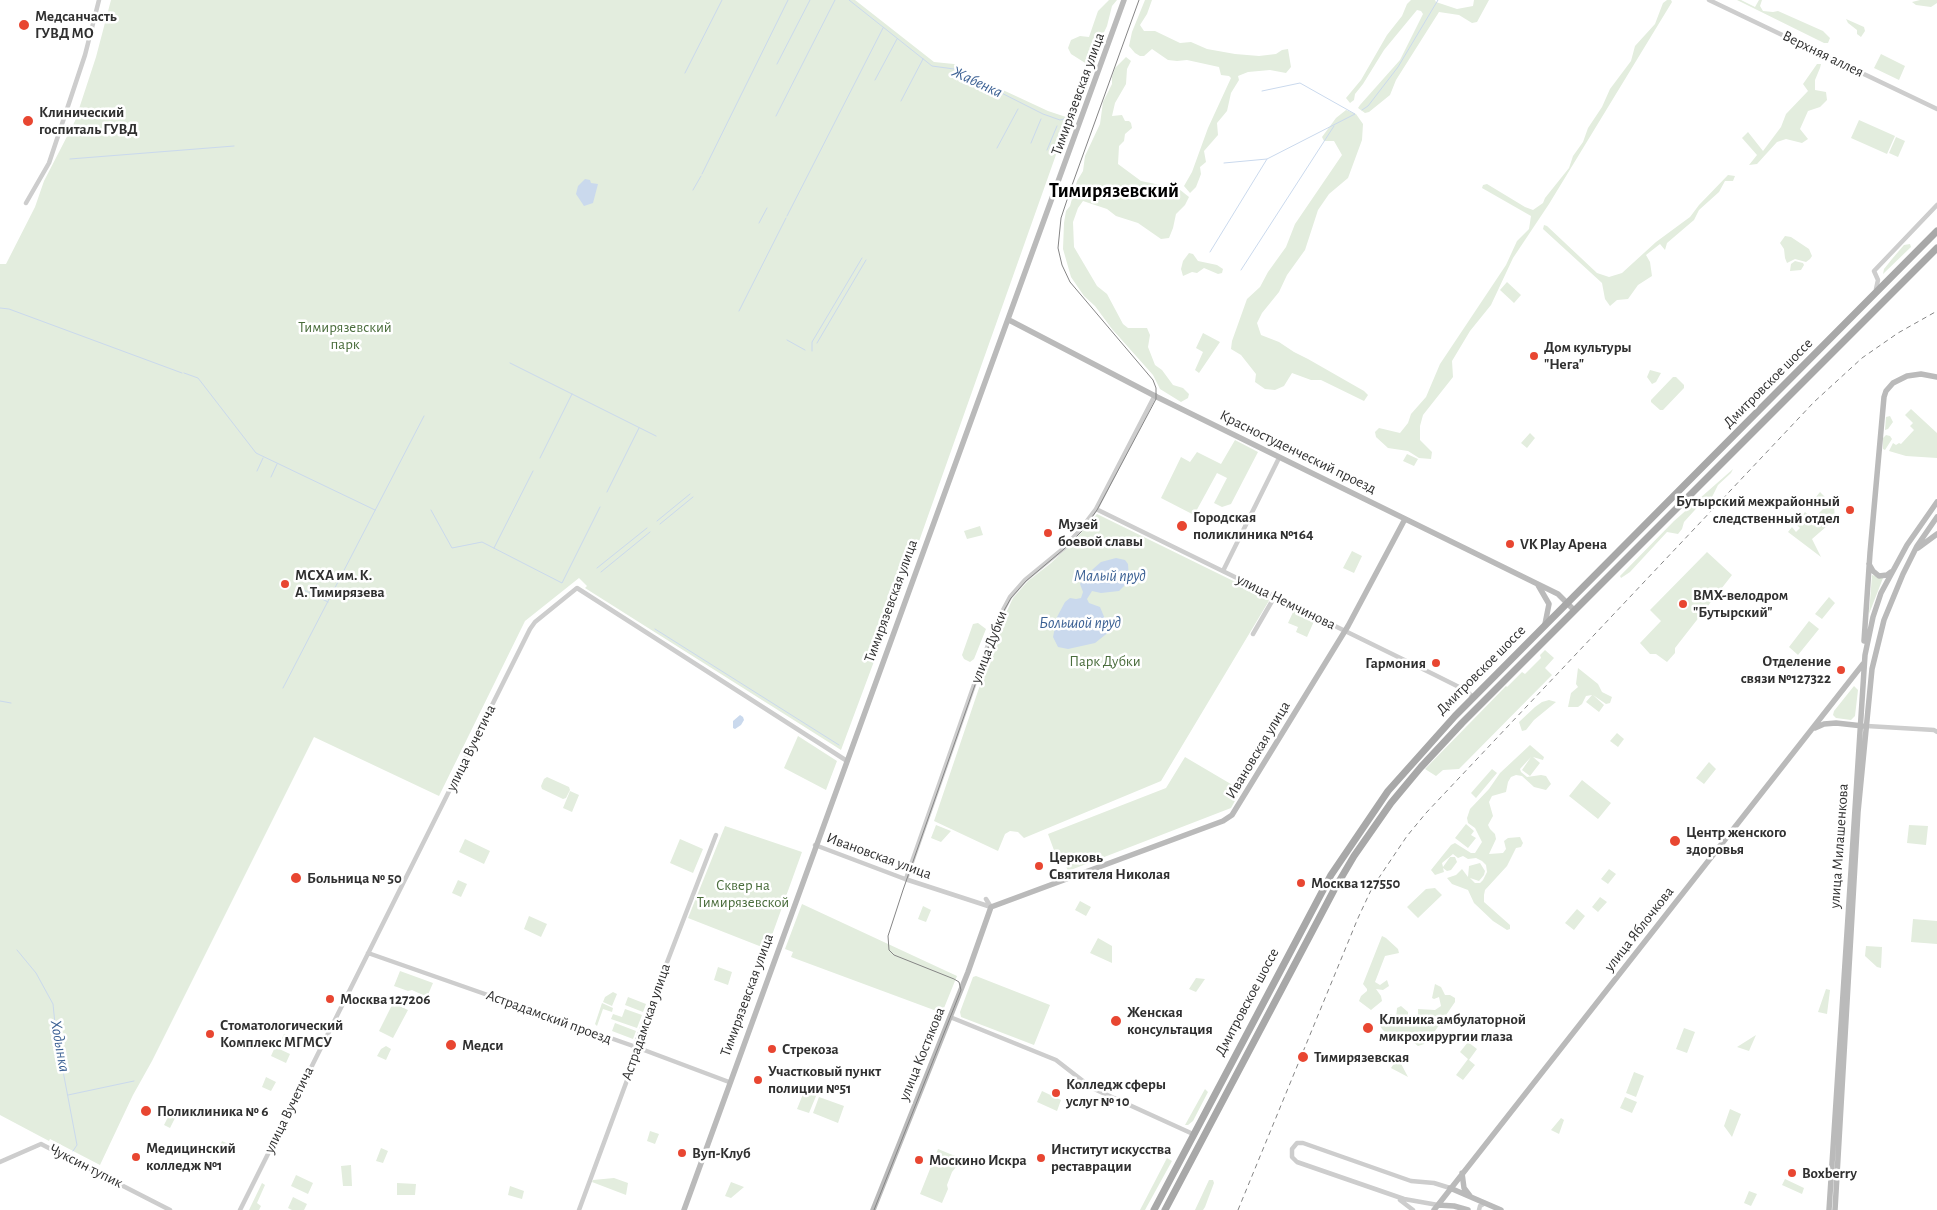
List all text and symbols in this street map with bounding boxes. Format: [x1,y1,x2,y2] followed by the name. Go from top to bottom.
[35,7,117,42] place label: Медсанчасть ГУВД МО
[17,18,31,32] marker: Медсанчасть ГУВД МО
[1780,27,1866,81] street label: Верхняя аллея
[1047,30,1109,158] street label: Тимирязевская улица
[949,62,1005,102] water label: Жабенка
[39,103,138,138] place label: Клинический госпиталь ГУВД
[21,114,35,128] marker: Клинический госпиталь ГУВД
[1049,179,1179,203] district label: Тимирязевский
[298,318,392,353] park label: Тимирязевский парк
[1719,334,1817,432] street label: Дмитровское шоссе
[1544,338,1632,373] place label: Дом культуры "Нега"
[1528,350,1540,362] marker: Дом культуры "Нега"
[1217,406,1379,498] street label: Красностуденческий проезд
[1676,492,1840,527] place label: Бутырский межрайонный следственный отдел
[1844,504,1856,516] marker: Бутырский межрайонный следственный отдел
[1193,508,1313,543] place label: Городская поликлиника №164
[1058,515,1143,550] place label: Музей боевой славы
[1175,519,1189,533] marker: Городская поликлиника №164
[1042,527,1054,539] marker: Музей боевой славы
[1520,535,1607,553] place label: VK Play Арена
[860,537,922,665] street label: Тимирязевская улица
[1504,538,1516,550] marker: VK Play Арена
[295,566,385,601] place label: МСХА им. К. А. Тимирязева
[1074,566,1146,586] water label: Малый пруд
[1233,570,1339,634] street label: улица Немчинова
[279,578,291,590] marker: МСХА им. К. А. Тимирязева
[1693,586,1788,621] place label: BMX-велодром "Бутырский"
[1677,598,1689,610] marker: BMX-велодром "Бутырский"
[967,608,1011,686] street label: улица Дубки
[1039,613,1121,633] water label: Большой пруд
[1432,621,1530,719] street label: Дмитровское шоссе
[1069,652,1141,670] park label: Парк Дубки
[1741,652,1831,687] place label: Отделение связи №127322
[1365,654,1426,672] place label: Гармония
[1430,657,1442,669] marker: Гармония
[1835,664,1847,676] marker: Отделение связи №127322
[1222,698,1294,802] street label: Ивановская улица
[442,702,500,794] street label: улица Вучетича
[1826,783,1852,909] street label: улица Милашенкова
[1686,823,1786,858] place label: Центр женского здоровья
[824,829,934,883] street label: Ивановская улица
[1668,834,1682,848] marker: Центр женского здоровья
[1049,848,1170,883] place label: Церковь Святителя Николая
[1033,860,1045,872] marker: Церковь Святителя Николая
[307,869,402,887] place label: Больница № 50
[289,871,303,885] marker: Больница № 50
[1311,874,1400,892] place label: Москва 127550
[697,876,789,911] park label: Сквер на Тимирязевской
[1295,877,1307,889] marker: Москва 127550
[1600,883,1678,975] street label: улица Яблочкова
[716,931,778,1059] street label: Тимирязевская улица
[1211,945,1283,1059] street label: Дмитровское шоссе
[618,961,674,1083] street label: Астрадамская улица
[484,986,614,1048] street label: Астрадамский проезд
[340,990,431,1008] place label: Москва 127206
[324,993,336,1005] marker: Москва 127206
[1127,1003,1213,1038] place label: Женская консультация
[895,1004,949,1104] street label: улица Костякова
[1379,1010,1526,1045] place label: Клиника амбулаторной микрохирургии глаза
[1109,1014,1123,1028] marker: Женская консультация
[220,1016,343,1051] place label: Стоматологический Комплекс МГМСУ
[46,1018,74,1074] water label: Ходынка
[1361,1021,1375,1035] marker: Клиника амбулаторной микрохирургии глаза
[204,1028,216,1040] marker: Стоматологический Комплекс МГМСУ
[462,1036,503,1054] place label: Медси
[444,1038,458,1052] marker: Медси
[782,1040,839,1058] place label: Стрекоза
[766,1043,778,1055] marker: Стрекоза
[1314,1048,1409,1066] place label: Тимирязевская
[1296,1050,1310,1064] marker: Тимирязевская
[768,1062,881,1097] place label: Участковый пункт полиции №51
[260,1064,318,1156] street label: улица Вучетича
[752,1074,764,1086] marker: Участковый пункт полиции №51
[1066,1075,1166,1110] place label: Колледж сферы услуг № 10
[1050,1087,1062,1099] marker: Колледж сферы услуг № 10
[157,1102,269,1120] place label: Поликлиника № 6
[139,1104,153,1118] marker: Поликлиника № 6
[146,1139,236,1174] place label: Медицинский колледж №1
[46,1140,126,1192] street label: Чуксин тупик
[1051,1140,1171,1175] place label: Институт искусства реставрации
[692,1144,751,1162] place label: Вуп-Клуб
[676,1147,688,1159] marker: Вуп-Клуб
[130,1151,142,1163] marker: Медицинский колледж №1
[929,1151,1027,1169] place label: Москино Искра
[1035,1152,1047,1164] marker: Институт искусства реставрации
[913,1154,925,1166] marker: Москино Искра
[1802,1164,1857,1182] place label: Boxberry
[1786,1167,1798,1179] marker: Boxberry

